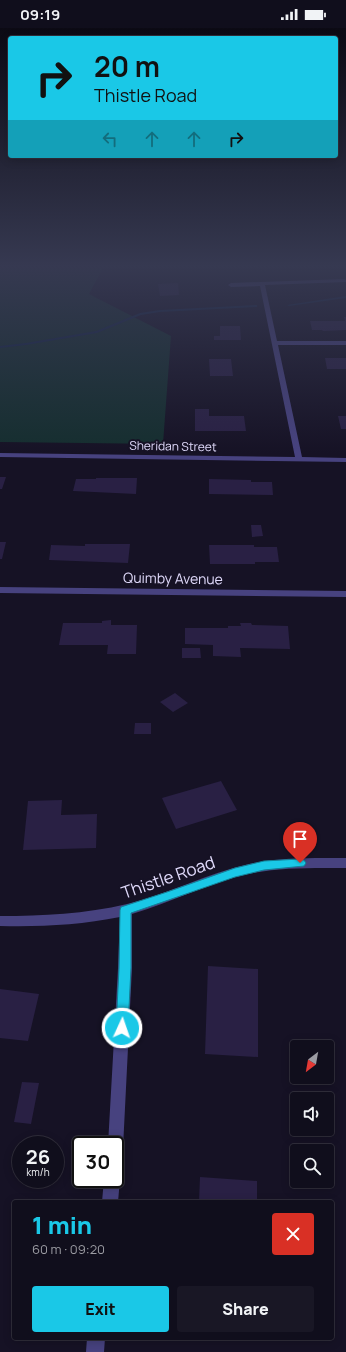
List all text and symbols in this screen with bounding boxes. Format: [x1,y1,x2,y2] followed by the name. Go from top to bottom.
[20,4,60,25] text: 09:19
[94,47,160,85] text: 20 m
[28,52,80,104] icon: right
[94,83,197,107] text: Thistle Road
[99,128,121,150] icon: left
[141,128,163,150] icon: ahead
[183,128,205,150] icon: ahead
[225,128,247,150] icon: right
[129,437,217,455] street label: Sheridan Street
[123,568,223,588] street label: Quimby Avenue
[283,822,317,863] pin
[289,828,311,850] icon: arrive
[118,850,218,904] street label: Thistle Road
[101,1007,143,1049] position arrow
[290,1040,334,1084] north arrow
[290,1040,334,1188] map controls
[290,1092,334,1136] button: sound
[72,1136,124,1188] speed limit sign: 30
[26,1143,50,1170] text: 26
[290,1144,334,1188] button: search
[26,1165,50,1179] text: km/h
[32,1208,92,1241] text: 1 min
[272,1213,314,1255] button: close
[32,1240,105,1258] text: 60 m · 09:20
[32,1286,169,1332] button: Exit
[177,1286,314,1332] button: Share

